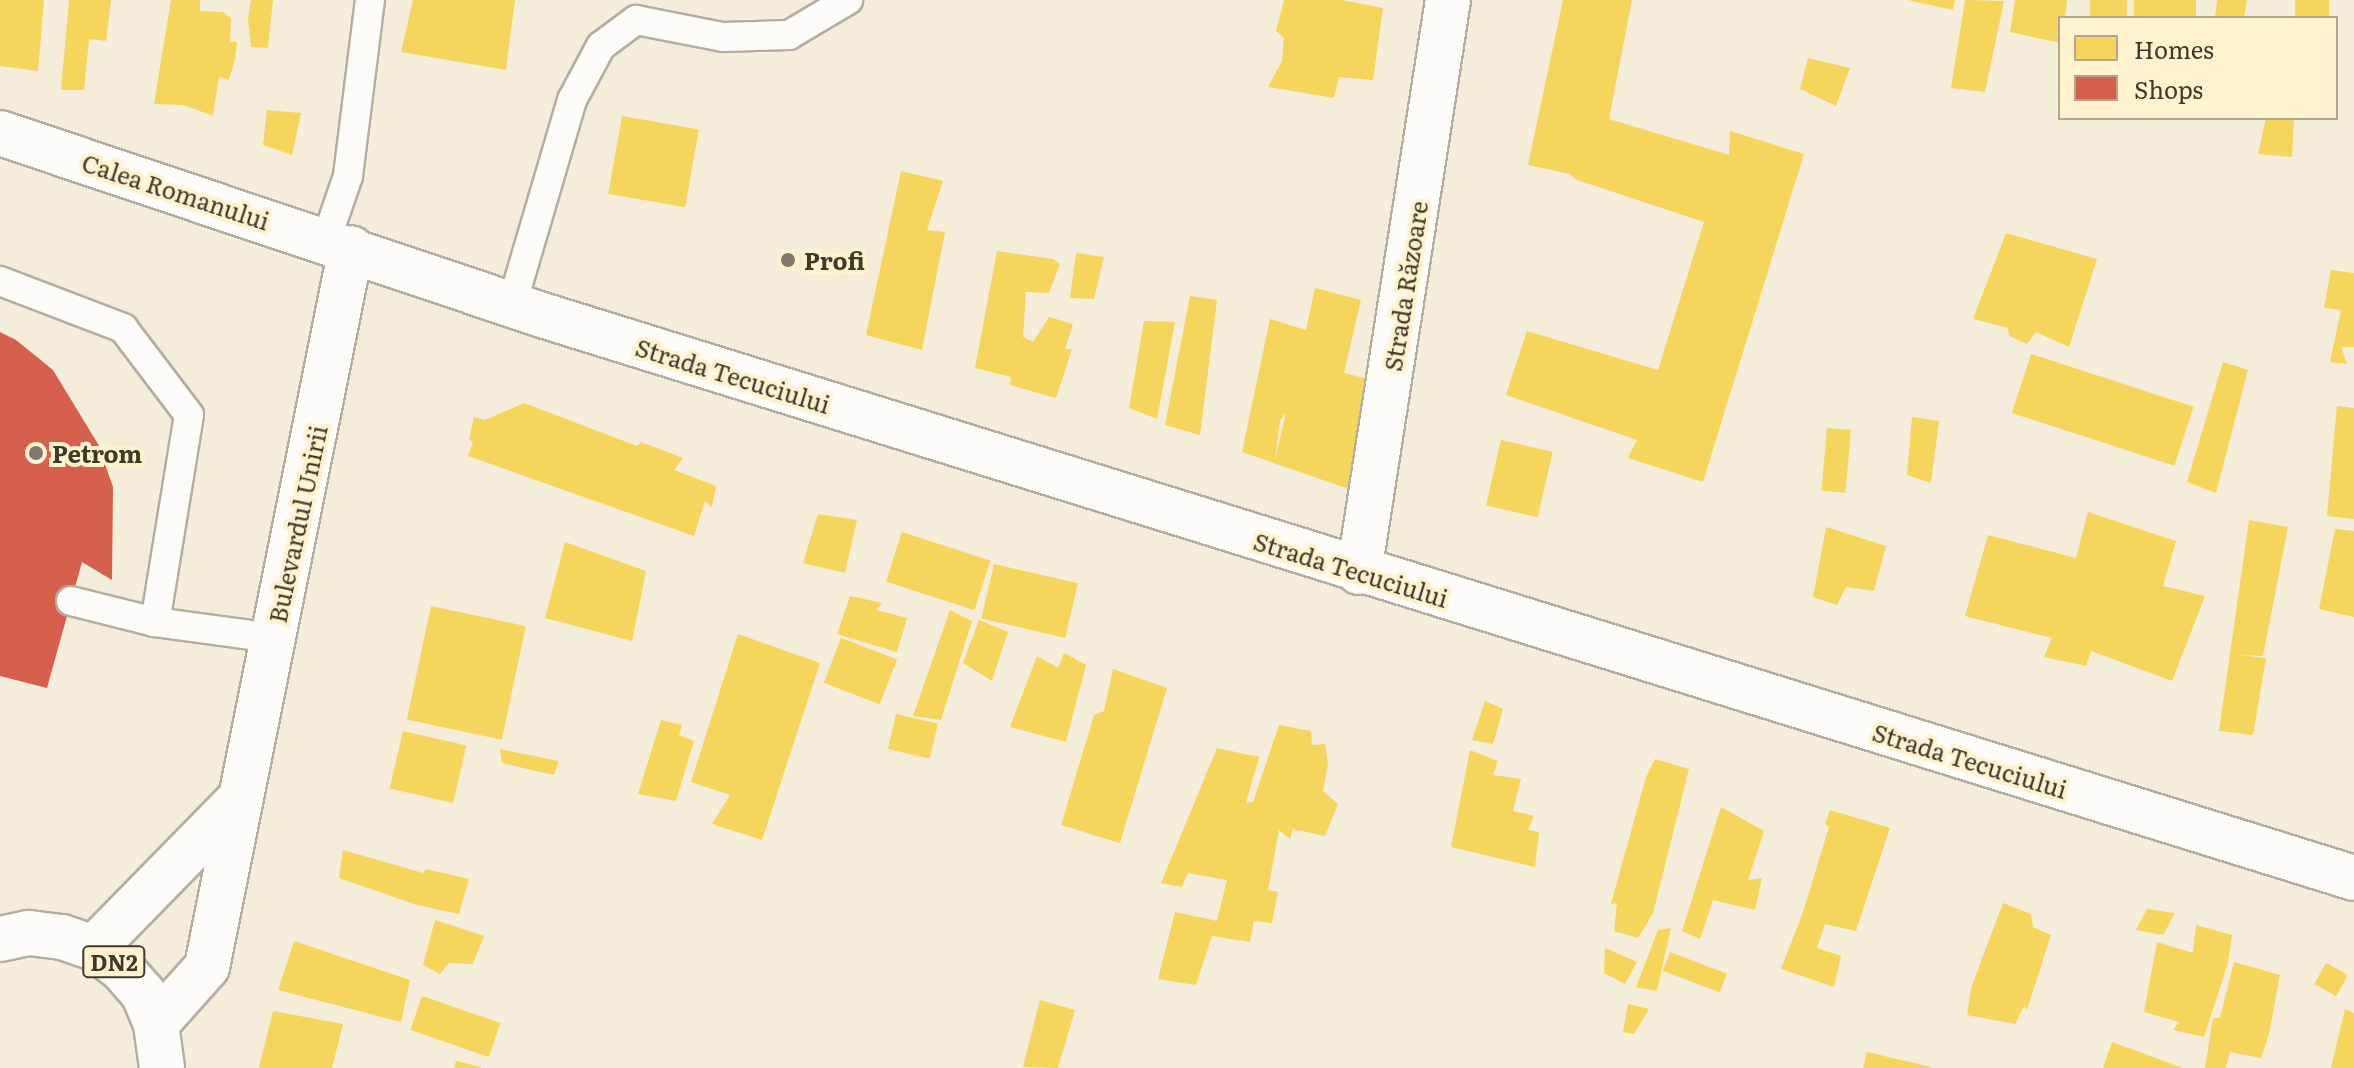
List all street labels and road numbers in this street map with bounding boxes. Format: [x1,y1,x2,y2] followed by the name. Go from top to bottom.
[79,147,273,235] street label: Calea Romanului
[1377,199,1433,373] street label: Strada Răzoare
[632,332,834,418] street label: Strada Tecuciului
[262,423,332,625] street label: Bulevardul Unirii
[1250,526,1452,612] street label: Strada Tecuciului
[1869,717,2071,803] street label: Strada Tecuciului
[82,944,146,980] road number: DN2

